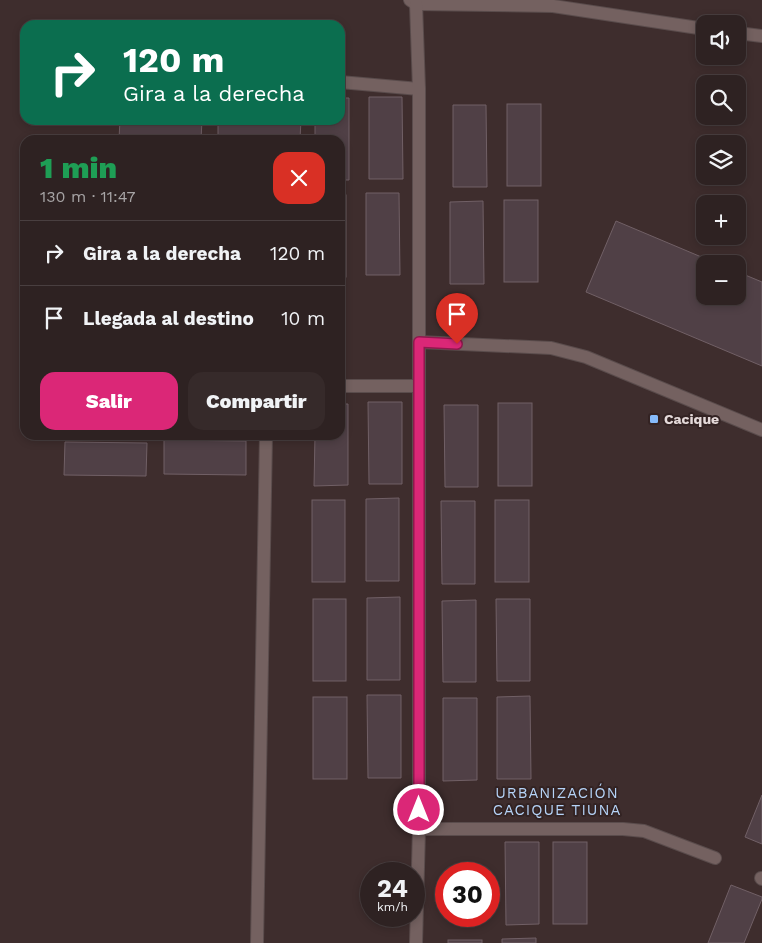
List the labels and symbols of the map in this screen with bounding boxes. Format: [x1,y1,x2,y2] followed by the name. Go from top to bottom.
[436,293,478,344] pin
[664,411,719,427] place label: Cacique
[648,413,660,425] marker: Cacique
[392,783,444,835] position arrow
[493,783,621,819] district label: URBANIZACIÓN CACIQUE TIUNA
[435,862,500,927] speed limit sign: 30

